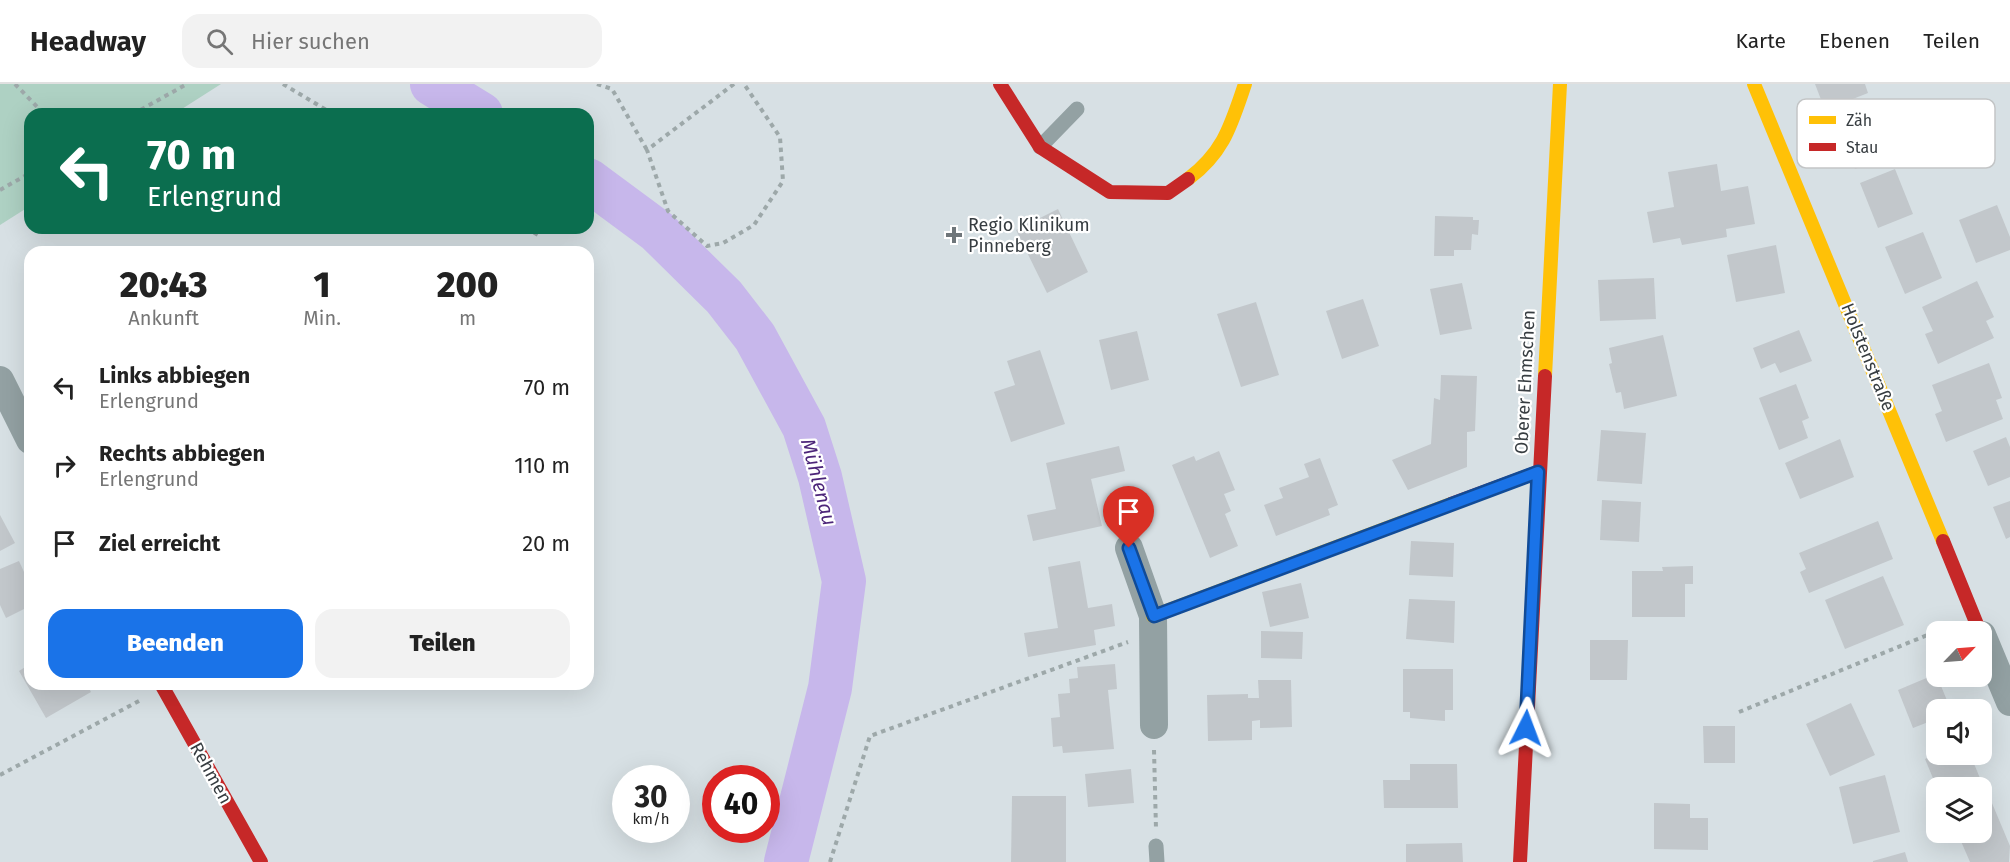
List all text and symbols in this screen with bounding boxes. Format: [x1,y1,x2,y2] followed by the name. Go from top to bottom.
[182,14,602,68] search box
[30,25,146,58] text: Headway
[203,25,236,58] icon: search
[251,28,370,55] text: Hier suchen
[1735,28,1786,54] text: Karte
[1819,28,1890,54] text: Ebenen
[1923,28,1980,54] text: Teilen
[1797,99,1995,168] legend
[1846,111,1872,130] text: Zäh
[147,130,236,180] text: 70 m
[48,132,126,210] icon: left
[1846,138,1878,157] text: Stau
[147,181,282,213] text: Erlengrund
[968,214,1090,257] place label: Regio Klinikum Pinneberg
[945,226,963,244] marker: Regio Klinikum Pinneberg
[120,263,208,307] text: 20:43
[314,263,331,307] text: 1
[437,263,498,307] text: 200
[1836,300,1900,414] street label: Holstenstraße
[128,306,199,330] text: Ankunft
[303,306,341,330] text: Min.
[459,306,476,330] text: m
[1510,309,1540,455] street label: Oberer Ehmschen
[99,362,250,389] text: Links abbiegen
[48,371,81,404] icon: left
[524,374,570,401] text: 70 m
[99,389,199,413] text: Erlengrund
[796,436,842,528] water label: Mühlenau
[99,440,265,467] text: Rechts abbiegen
[48,449,81,482] icon: right
[514,452,570,479] text: 110 m
[99,467,199,491] text: Erlengrund
[1103,486,1154,548] pin
[1112,495,1145,528] icon: arrive
[48,527,81,560] icon: arrive
[99,530,220,557] text: Ziel erreicht
[522,530,570,557] text: 20 m
[48,609,303,678] button: Beenden
[315,609,570,678] button: Teilen
[1926,621,1992,687] north arrow
[1926,621,1992,843] map controls
[1494,696,1558,760] position arrow
[1926,699,1992,765] button: sound
[185,738,237,808] street label: Rehmen
[702,765,780,843] speed limit sign: 40
[1926,777,1992,843] button: layers
[634,779,668,815] text: 30
[632,810,670,828] text: km/h

